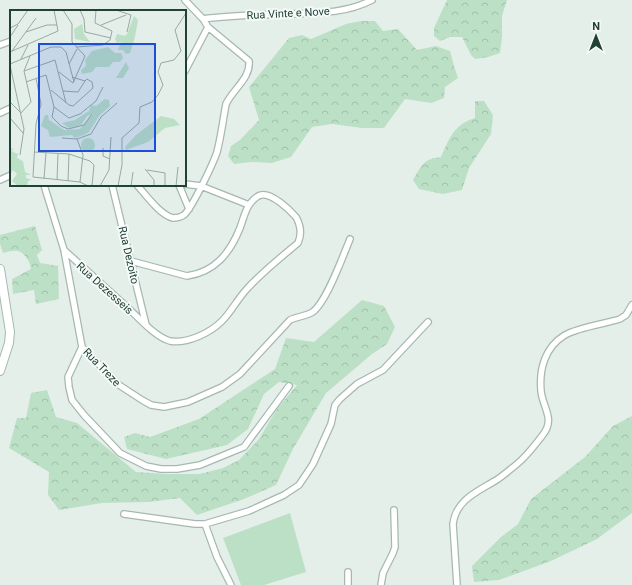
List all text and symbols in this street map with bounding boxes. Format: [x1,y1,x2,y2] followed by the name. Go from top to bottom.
[246,5,330,22] street label: Rua Vinte e Nove
[10,10,186,186] inset map
[576,16,616,56] north arrow
[592,20,600,33] text: N
[116,225,141,285] street label: Rua Dezoito
[74,260,136,317] street label: Rua Dezesseis
[80,346,123,389] street label: Rua Treze

